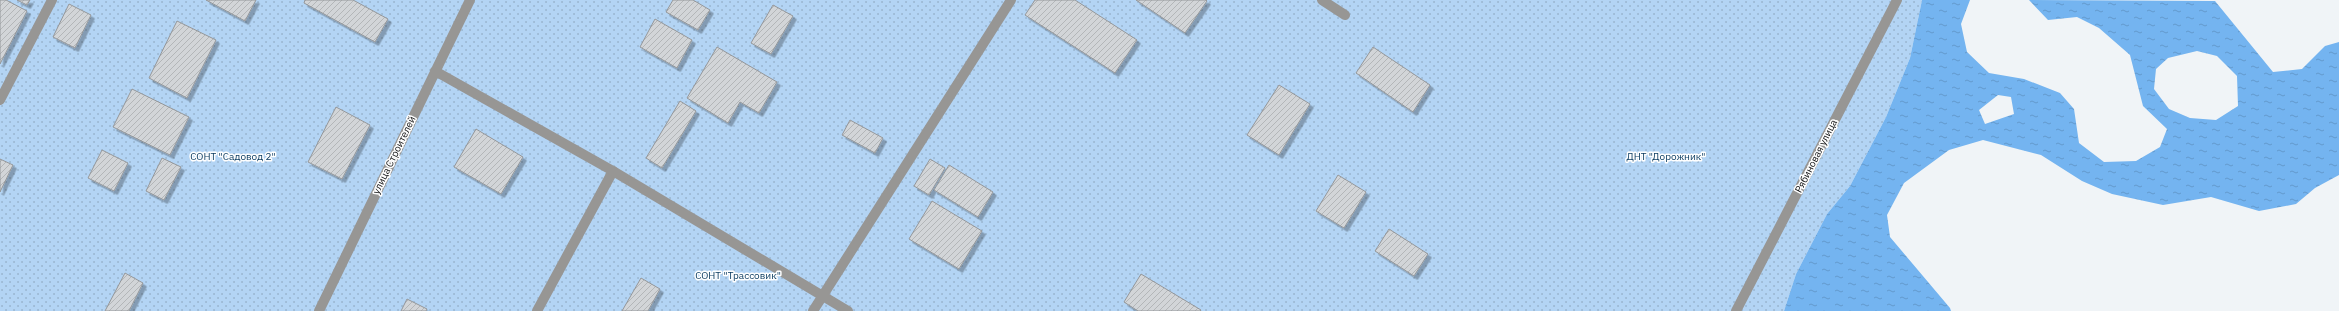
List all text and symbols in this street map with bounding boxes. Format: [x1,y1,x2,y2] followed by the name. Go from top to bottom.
[369,114,419,196] street label: улица Строителей
[1792,117,1840,195] street label: Рябиновая улица
[190,150,276,163] park label: СОНТ "Садовод 2"
[1626,150,1706,163] park label: ДНТ "Дорожник"
[695,269,781,282] park label: СОНТ "Трассовик"

